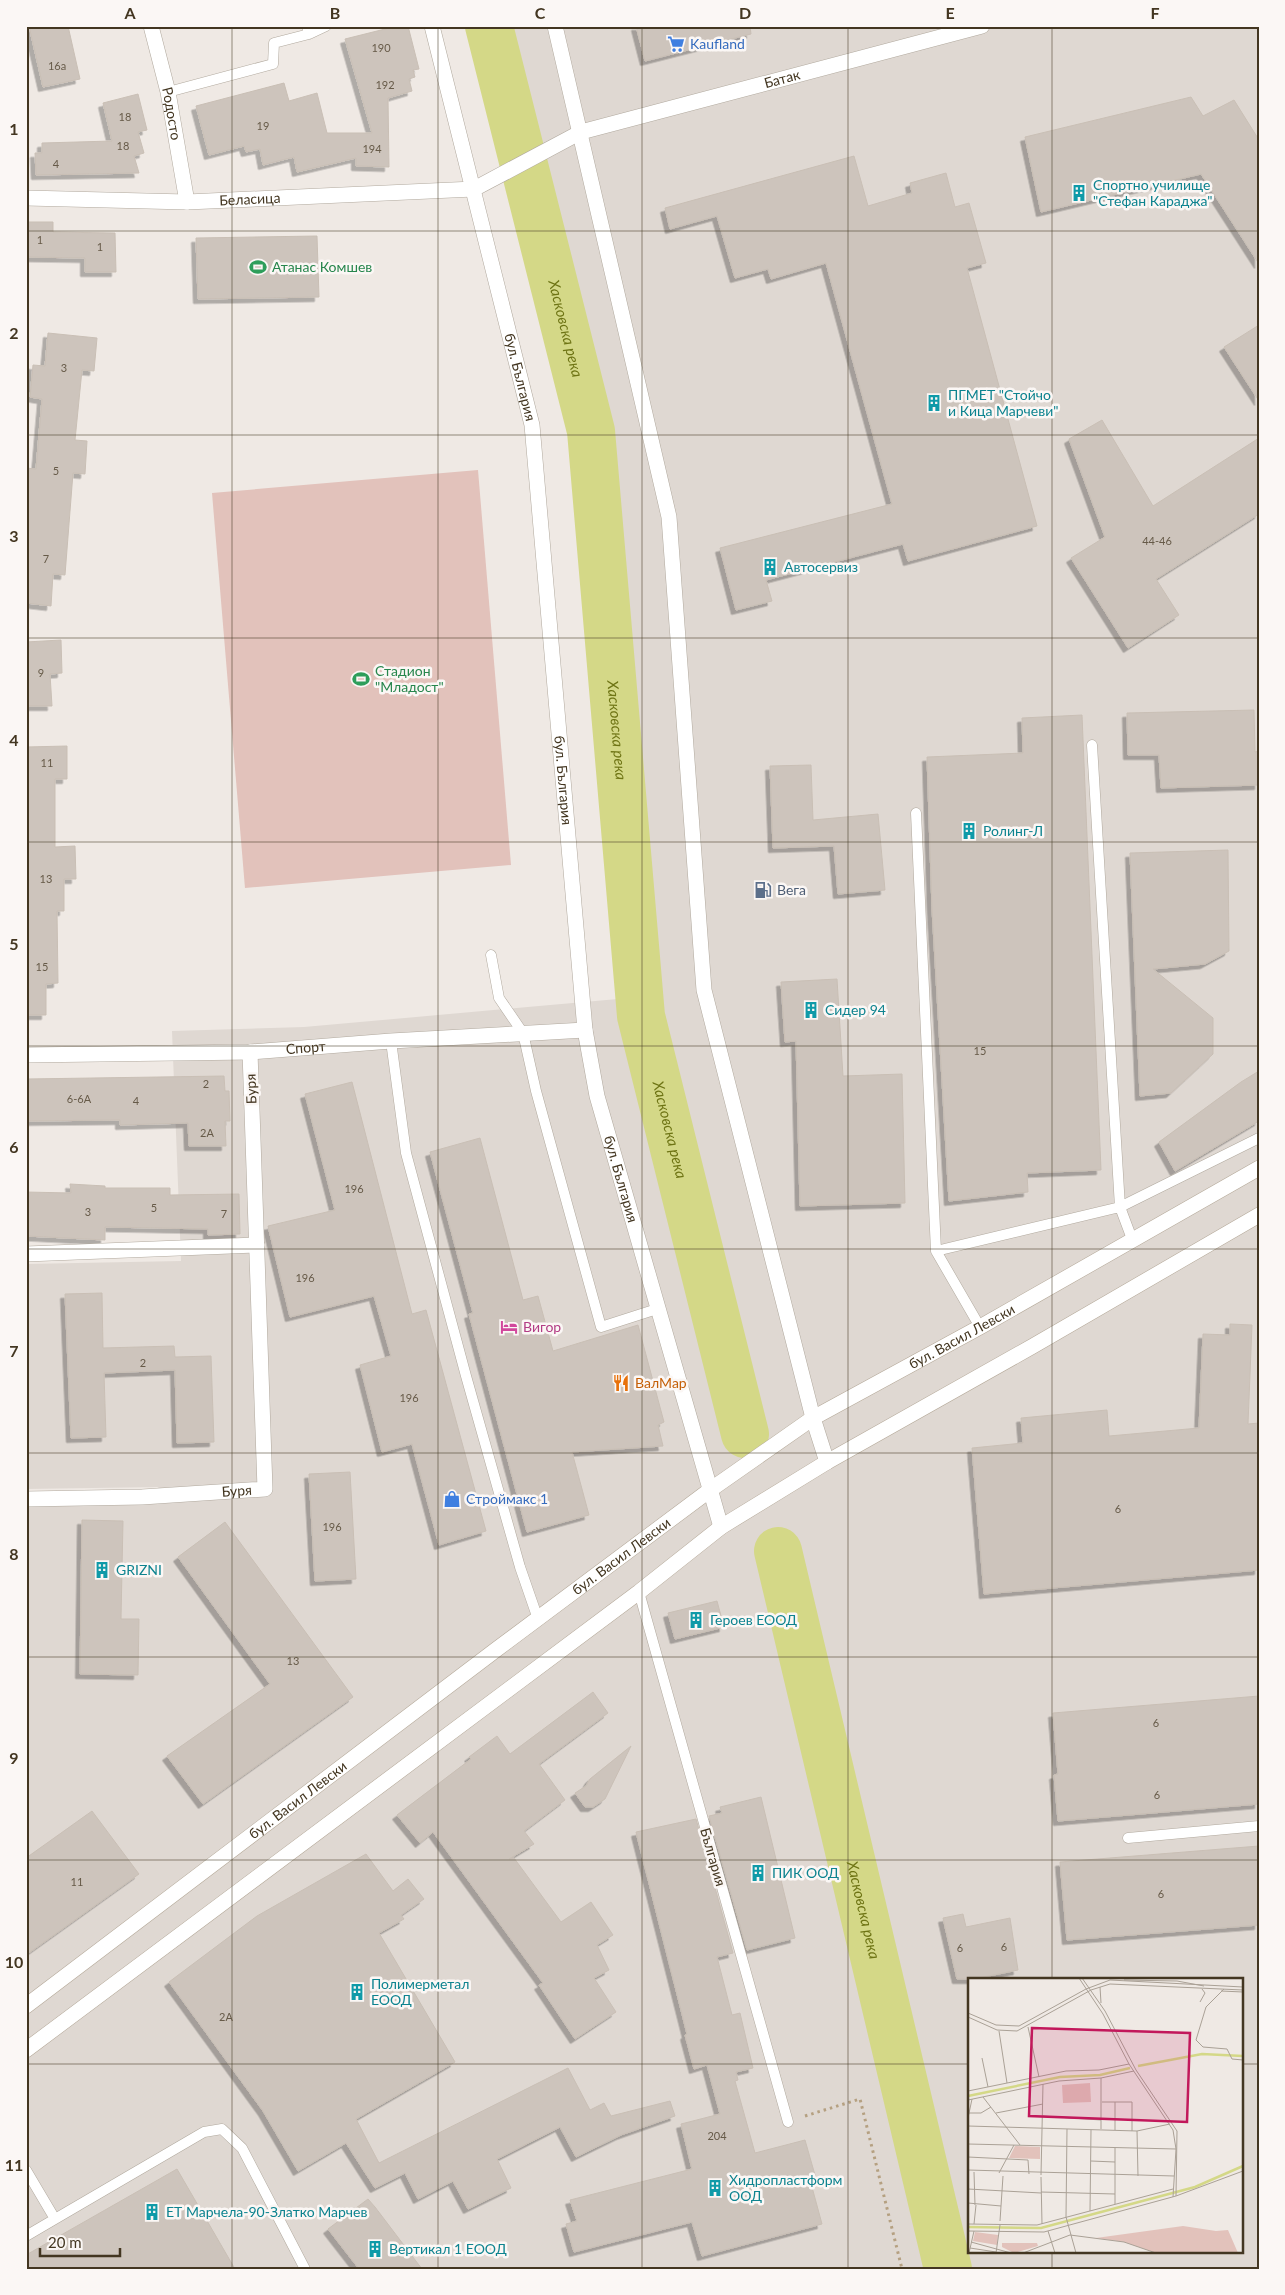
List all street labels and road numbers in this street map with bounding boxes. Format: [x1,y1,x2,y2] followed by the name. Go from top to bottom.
[762,65,803,91] street label: Батак
[159,85,185,141] street label: Родосто
[219,189,281,209] street label: Беласица
[501,331,540,423] street label: бул. България
[551,735,576,826] street label: бул. България
[285,1037,326,1057] street label: Спорт
[241,1074,260,1104] street label: Буря
[601,1133,642,1224] street label: бул. България
[906,1300,1017,1372] street label: бул. Васил Левски
[221,1481,252,1500] street label: Буря
[568,1514,673,1598] street label: бул. Васил Левски
[245,1757,350,1842] street label: бул. Васил Левски
[697,1826,730,1888] street label: България

